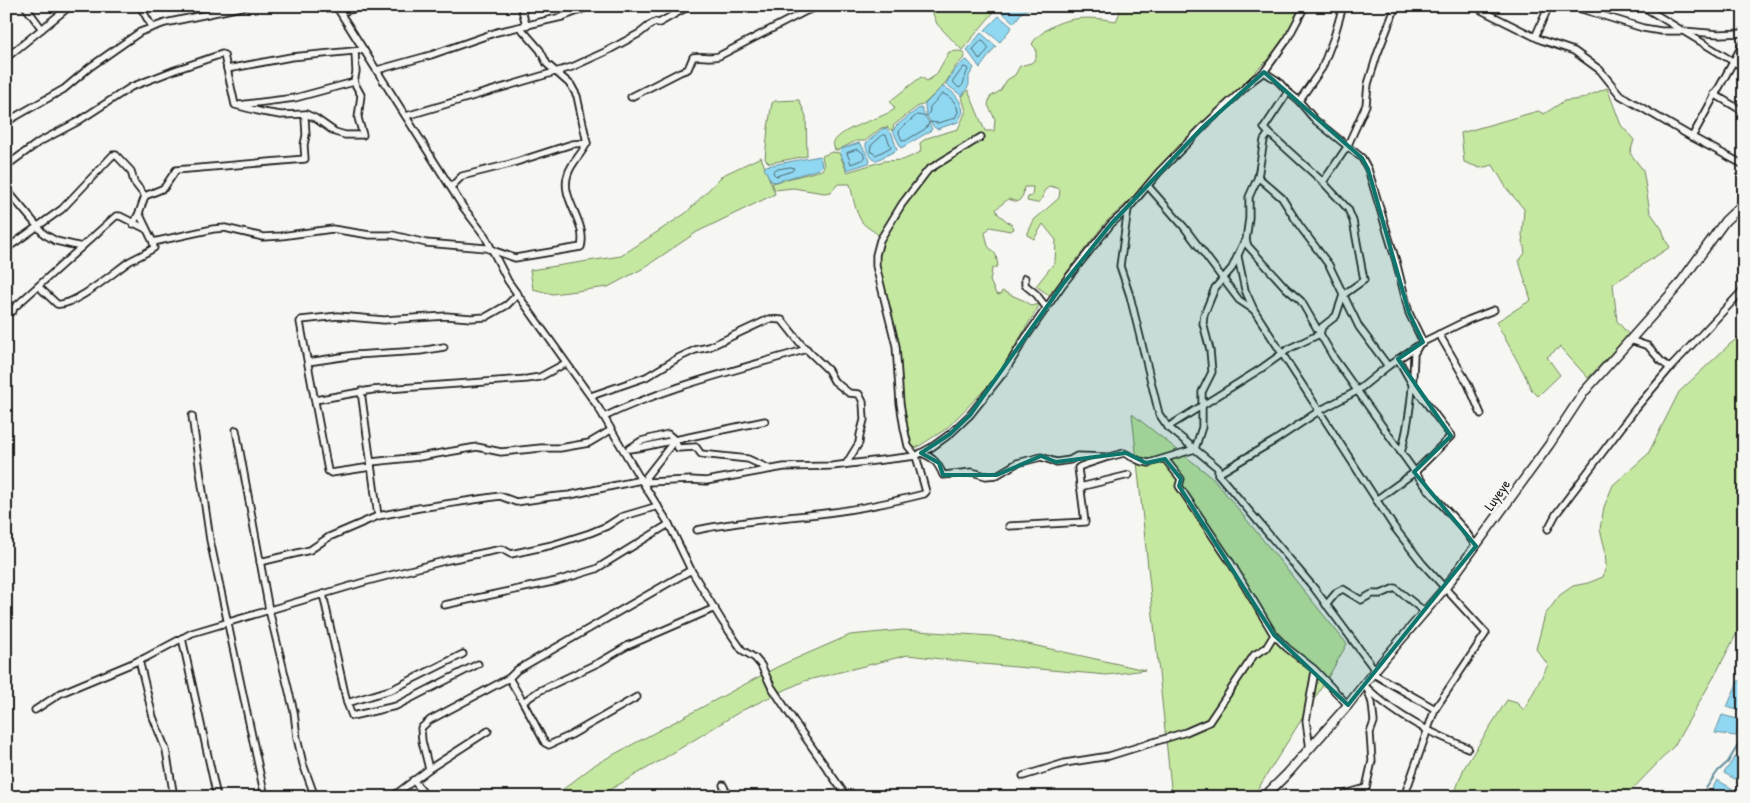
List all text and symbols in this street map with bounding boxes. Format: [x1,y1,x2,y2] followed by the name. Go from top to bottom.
[1479,475,1515,515] street label: Luyeye

